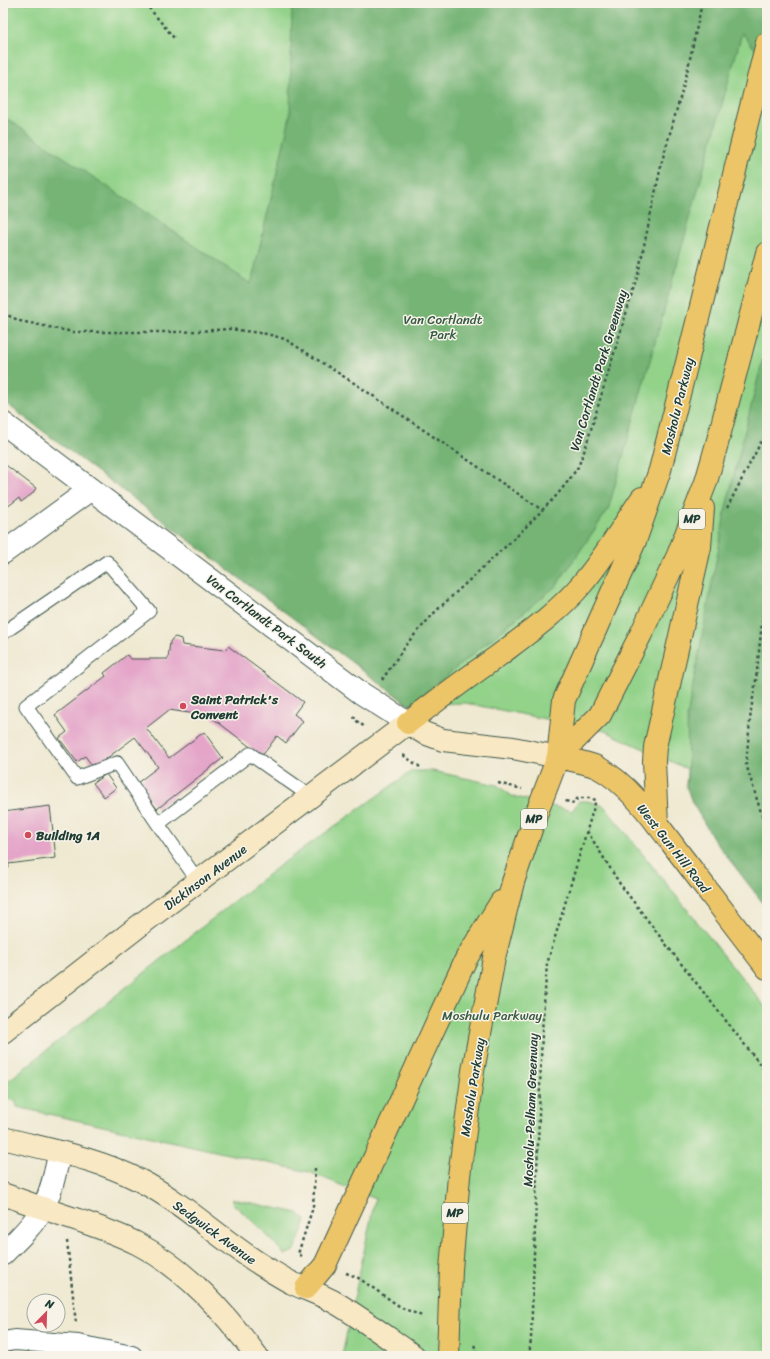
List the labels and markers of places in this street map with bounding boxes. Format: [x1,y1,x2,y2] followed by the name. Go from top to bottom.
[190,688,279,726] place label: Saint Patrick's Convent
[178,701,188,711] marker: Saint Patrick's Convent
[36,824,100,847] place label: Building 1A
[23,830,33,840] marker: Building 1A

